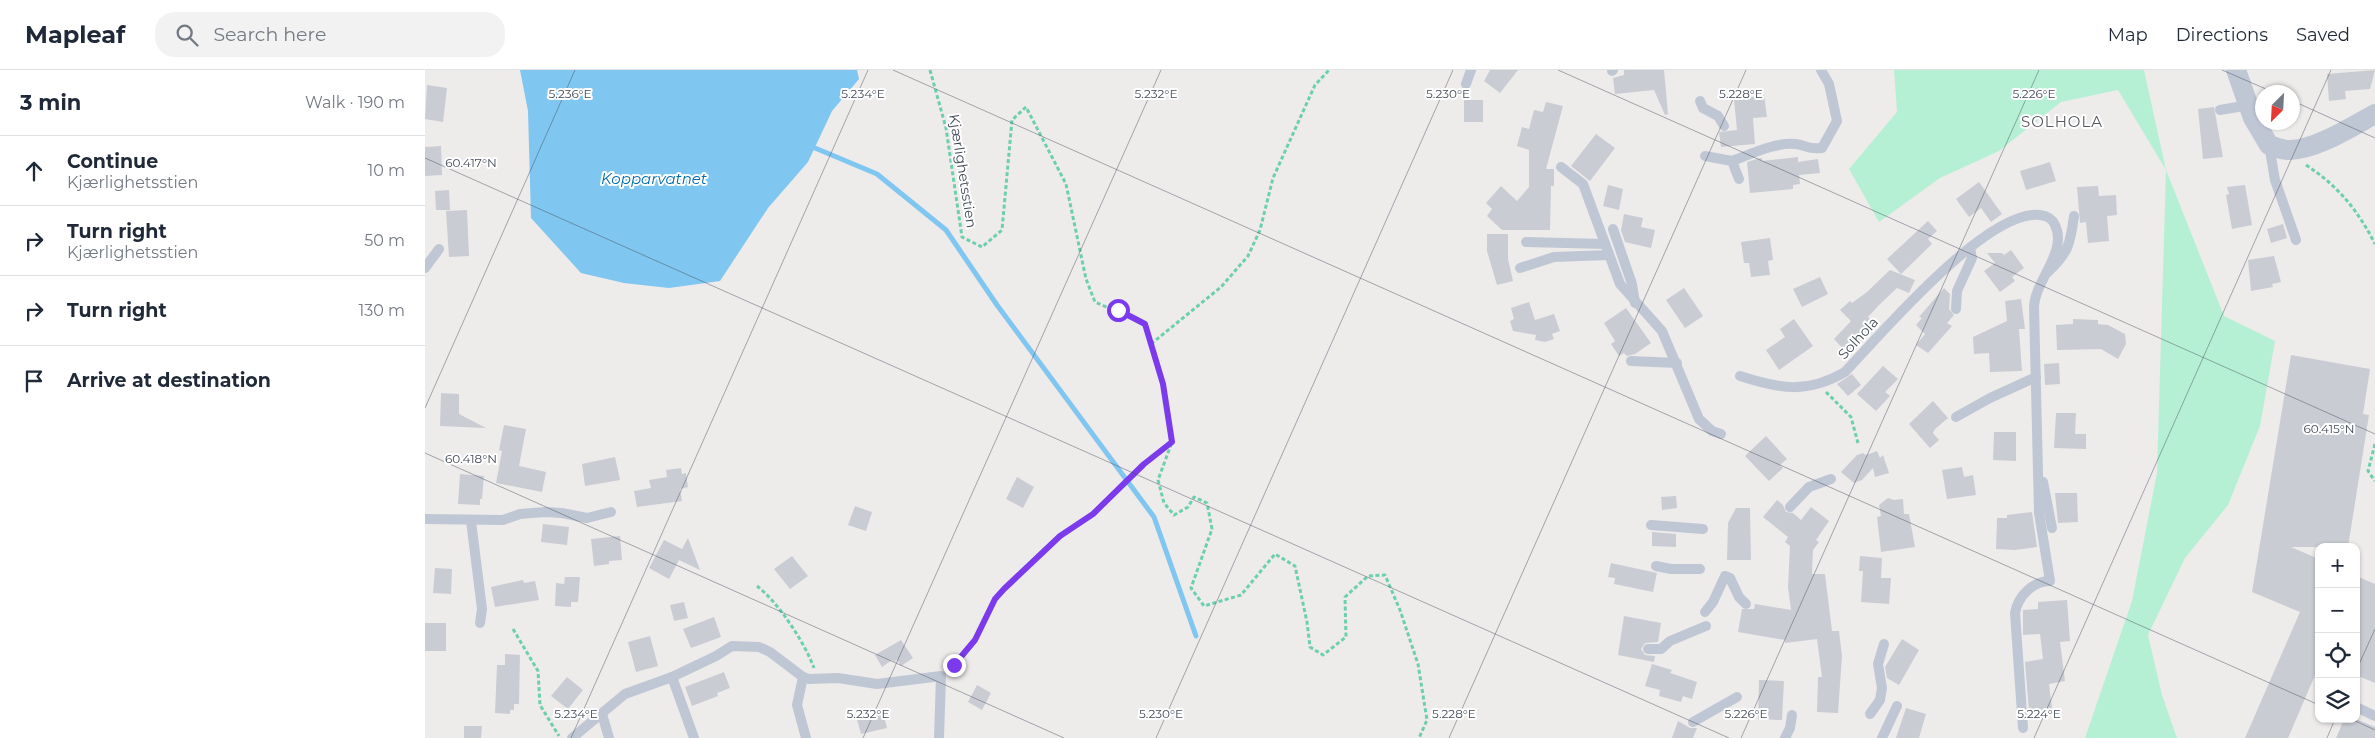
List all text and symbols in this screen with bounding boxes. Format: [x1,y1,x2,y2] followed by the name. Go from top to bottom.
[155,12,505,57] search box
[25,20,125,49] text: Mapleaf
[173,21,201,49] icon: search
[213,23,326,46] text: Search here
[2108,24,2148,46] text: Map
[2176,24,2268,46] text: Directions
[2296,24,2350,46] text: Saved
[2255,85,2300,130] north arrow
[548,86,592,101] text: 5.236°E
[841,86,885,101] text: 5.234°E
[1135,86,1177,101] text: 5.232°E
[1426,86,1470,101] text: 5.230°E
[1719,86,1763,101] text: 5.228°E
[2012,86,2056,101] text: 5.226°E
[20,90,81,115] text: 3 min
[305,93,405,112] text: Walk · 190 m
[2021,112,2103,131] district label: SOLHOLA
[945,113,981,229] street label: Kjærlighetsstien
[67,150,158,173] text: Continue
[445,155,497,170] text: 60.417°N
[20,157,48,185] icon: ahead
[367,161,405,180] text: 10 m
[601,169,707,188] water label: Kopparvatnet
[67,173,198,192] text: Kjærlighetsstien
[67,220,167,243] text: Turn right
[20,227,48,255] icon: right
[364,231,405,250] text: 50 m
[67,243,198,262] text: Kjærlighetsstien
[20,297,48,325] icon: right
[67,299,167,322] text: Turn right
[1107,299,1130,322] route start
[358,301,405,320] text: 130 m
[1834,313,1882,363] street label: Solhola
[20,367,48,395] icon: arrive
[67,369,271,392] text: Arrive at destination
[2304,421,2354,436] text: 60.415°N
[445,451,497,466] text: 60.418°N
[2315,543,2360,723] map controls
[2315,543,2360,588] button: +
[2315,588,2360,633] button: −
[2315,633,2360,678] button: locate
[943,654,966,677] route end
[2315,678,2360,723] button: layers
[554,706,598,721] text: 5.234°E
[847,706,889,721] text: 5.232°E
[1139,706,1183,721] text: 5.230°E
[1432,706,1476,721] text: 5.228°E
[1724,706,1768,721] text: 5.226°E
[2017,706,2061,721] text: 5.224°E

